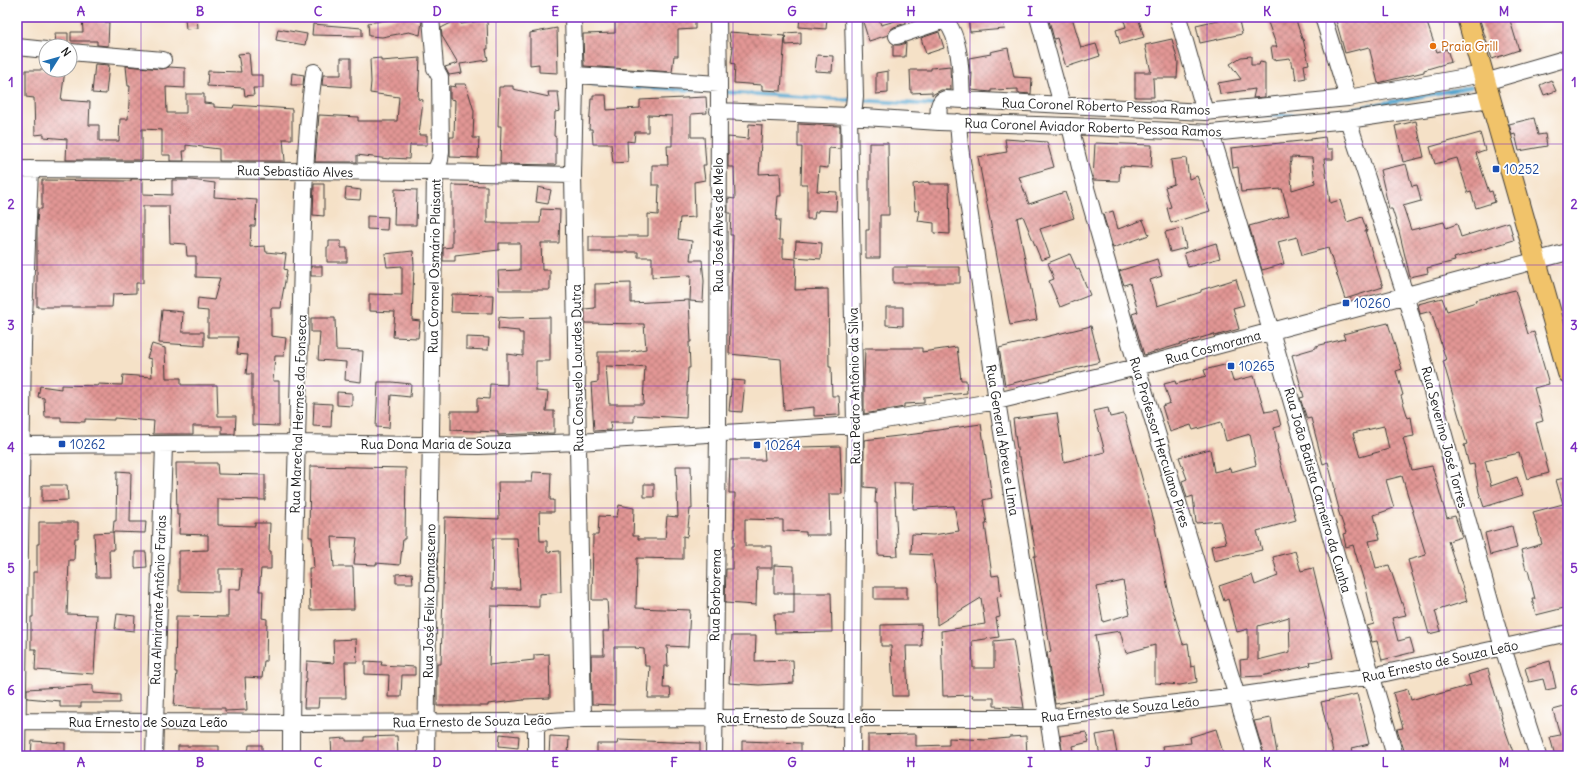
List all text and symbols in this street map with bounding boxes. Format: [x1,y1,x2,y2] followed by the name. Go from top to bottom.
[77,3,86,20] text: A
[196,3,205,20] text: B
[314,3,323,20] text: C
[432,3,442,20] text: D
[551,3,559,20] text: E
[670,3,678,20] text: F
[787,3,797,20] text: G
[906,3,916,20] text: H
[1027,3,1033,20] text: I
[1145,3,1152,20] text: J
[1263,3,1272,20] text: K
[1381,3,1389,20] text: L
[1499,3,1509,20] text: M
[38,38,78,78] north arrow
[1441,38,1498,55] place label: Praia Grill
[1428,41,1438,51] marker: Praia Grill
[58,45,74,59] text: N
[8,74,14,91] text: 1
[1571,74,1577,91] text: 1
[1001,94,1211,119] street label: Rua Coronel Roberto Pessoa Ramos
[964,115,1222,140] street label: Rua Coronel Aviador Roberto Pessoa Ramos
[710,157,727,293] street label: Rua José Alves de Melo
[1504,161,1539,178] place label: 10252
[237,162,353,181] street label: Rua Sebastião Alves
[1491,164,1501,174] marker: 10252
[424,178,445,353] street label: Rua Coronel Osmário Plaisant
[7,196,15,213] text: 2
[1570,196,1578,213] text: 2
[568,284,587,452] street label: Rua Consuelo Lourdes Dutra
[1354,295,1391,312] place label: 10260
[1341,298,1351,308] marker: 10260
[845,307,864,465] street label: Rua Pedro Antônio da Silva
[287,314,310,514] street label: Rua Marechal Hermes da Fonseca
[7,317,15,334] text: 3
[1570,317,1578,334] text: 3
[1164,327,1263,368] street label: Rua Cosmorama
[1125,355,1194,530] street label: Rua Professor Herculano Pires
[1239,358,1275,375] place label: 10265
[1226,361,1236,371] marker: 10265
[982,363,1023,517] street label: Rua General Abreu e Lima
[1417,364,1472,510] street label: Rua Severino José Torres
[1280,386,1355,595] street label: Rua João Batista Carneiro da Cunha
[70,436,105,453] place label: 10262
[361,436,511,453] street label: Rua Dona Maria de Souza
[765,437,801,454] place label: 10264
[7,439,15,456] text: 4
[57,439,67,449] marker: 10262
[1570,439,1578,456] text: 4
[752,440,762,450] marker: 10264
[147,515,170,685] street label: Rua Almirante Antônio Farias
[420,524,439,679] street label: Rua José Felix Damasceno
[706,549,725,641] street label: Rua Borborema
[7,560,15,577] text: 5
[1570,560,1578,577] text: 5
[1361,637,1520,686] street label: Rua Ernesto de Souza Leão
[7,682,15,699] text: 6
[1570,682,1578,699] text: 6
[1040,693,1200,726] street label: Rua Ernesto de Souza Leão
[716,710,876,727] street label: Rua Ernesto de Souza Leão
[392,712,552,731] street label: Rua Ernesto de Souza Leão
[68,714,228,731] street label: Rua Ernesto de Souza Leão
[77,754,86,771] text: A
[196,754,205,771] text: B
[314,754,323,771] text: C
[432,754,442,771] text: D
[551,754,559,771] text: E
[670,754,678,771] text: F
[787,754,797,771] text: G
[906,754,916,771] text: H
[1027,754,1033,771] text: I
[1145,754,1152,771] text: J
[1263,754,1272,771] text: K
[1381,754,1389,771] text: L
[1499,754,1509,771] text: M

